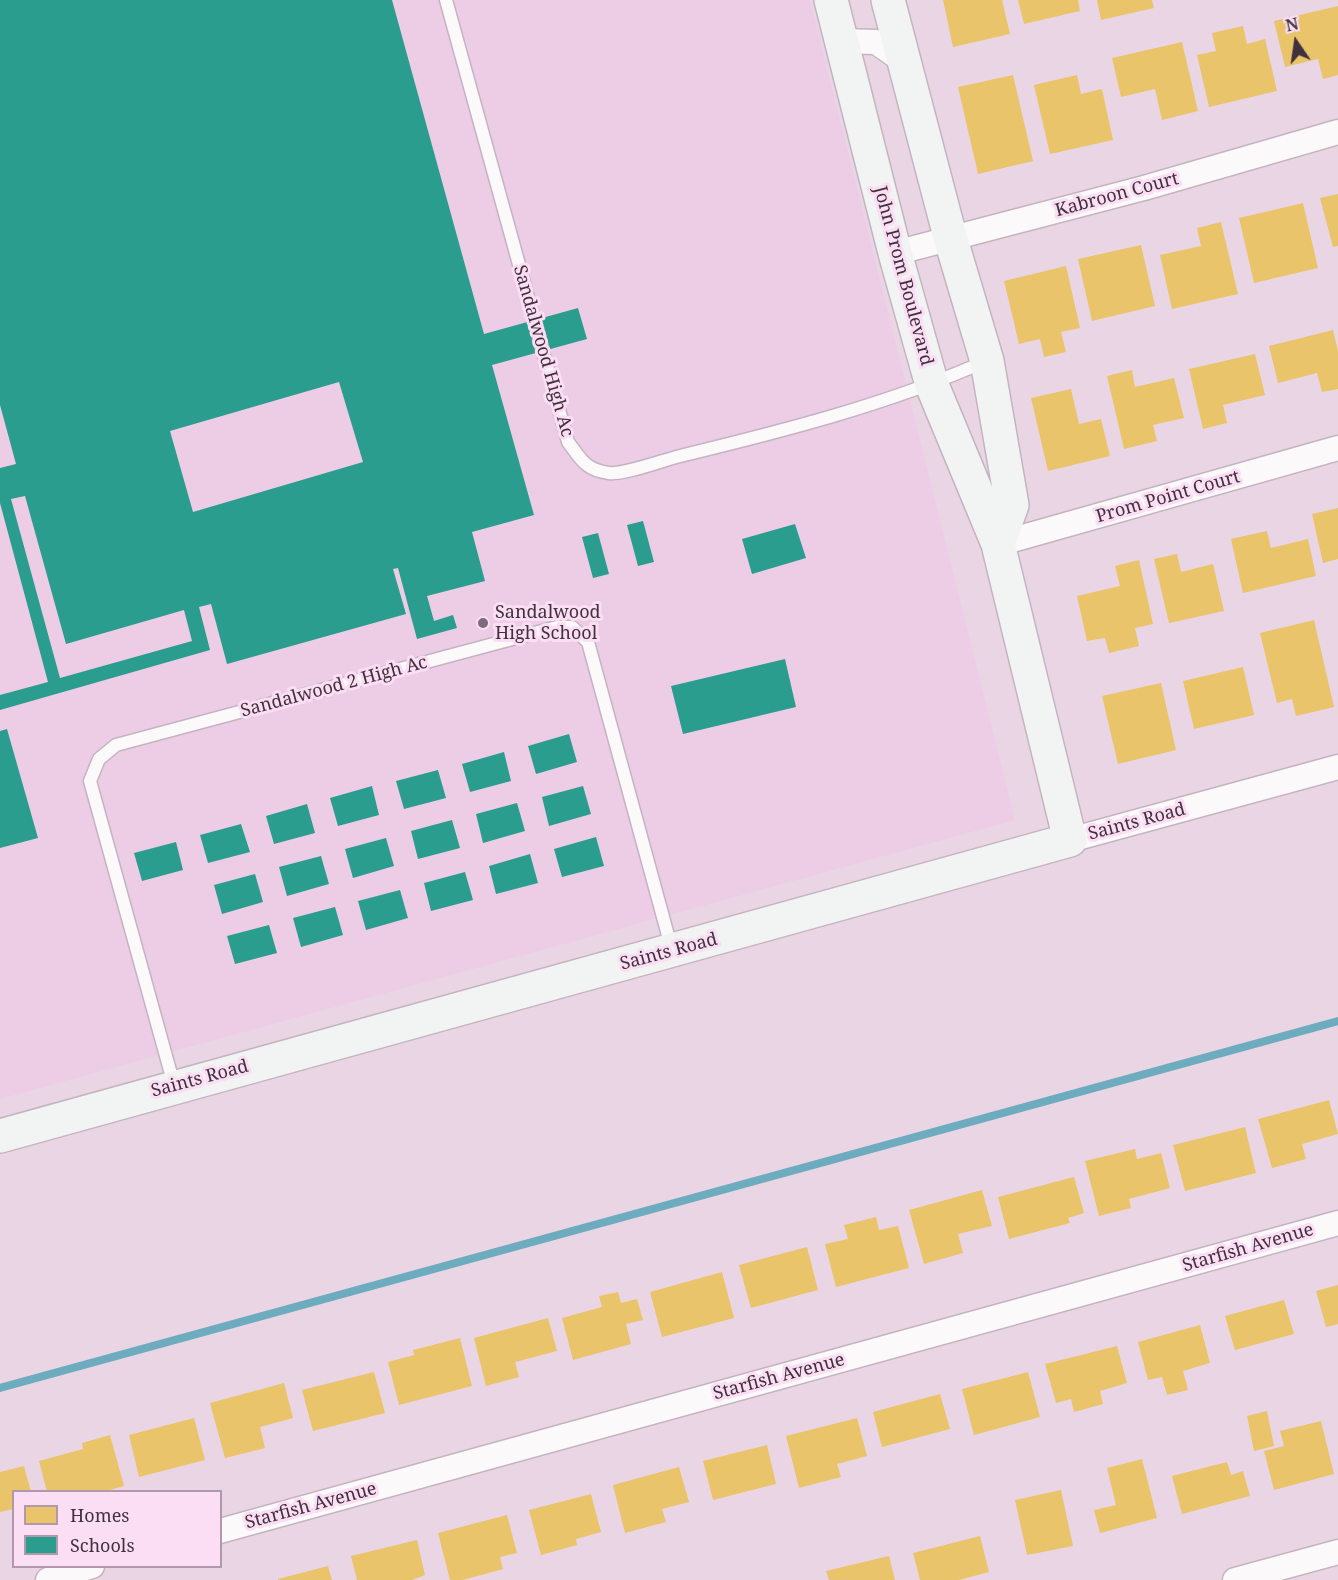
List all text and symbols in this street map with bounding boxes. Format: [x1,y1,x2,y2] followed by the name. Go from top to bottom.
[1266,12,1326,72] north arrow
[1283,12,1301,37] text: N
[1053,168,1181,222] street label: Kabroon Court
[869,184,937,368] street label: John Prom Boulevard
[508,263,578,439] street label: Sandalwood High Ac
[1094,466,1242,528] street label: Prom Point Court
[495,602,601,644] place label: Sandalwood High School
[476,616,490,630] marker: Sandalwood High School
[238,652,430,722] street label: Sandalwood 2 High Ac
[1086,799,1188,845] street label: Saints Road
[618,929,720,975] street label: Saints Road
[149,1056,251,1102] street label: Saints Road
[1180,1219,1316,1277] street label: Starfish Avenue
[711,1349,847,1405] street label: Starfish Avenue
[243,1478,379,1534] street label: Starfish Avenue
[12,1490,222,1568] legend
[70,1503,129,1527] text: Homes
[70,1533,135,1557] text: Schools

